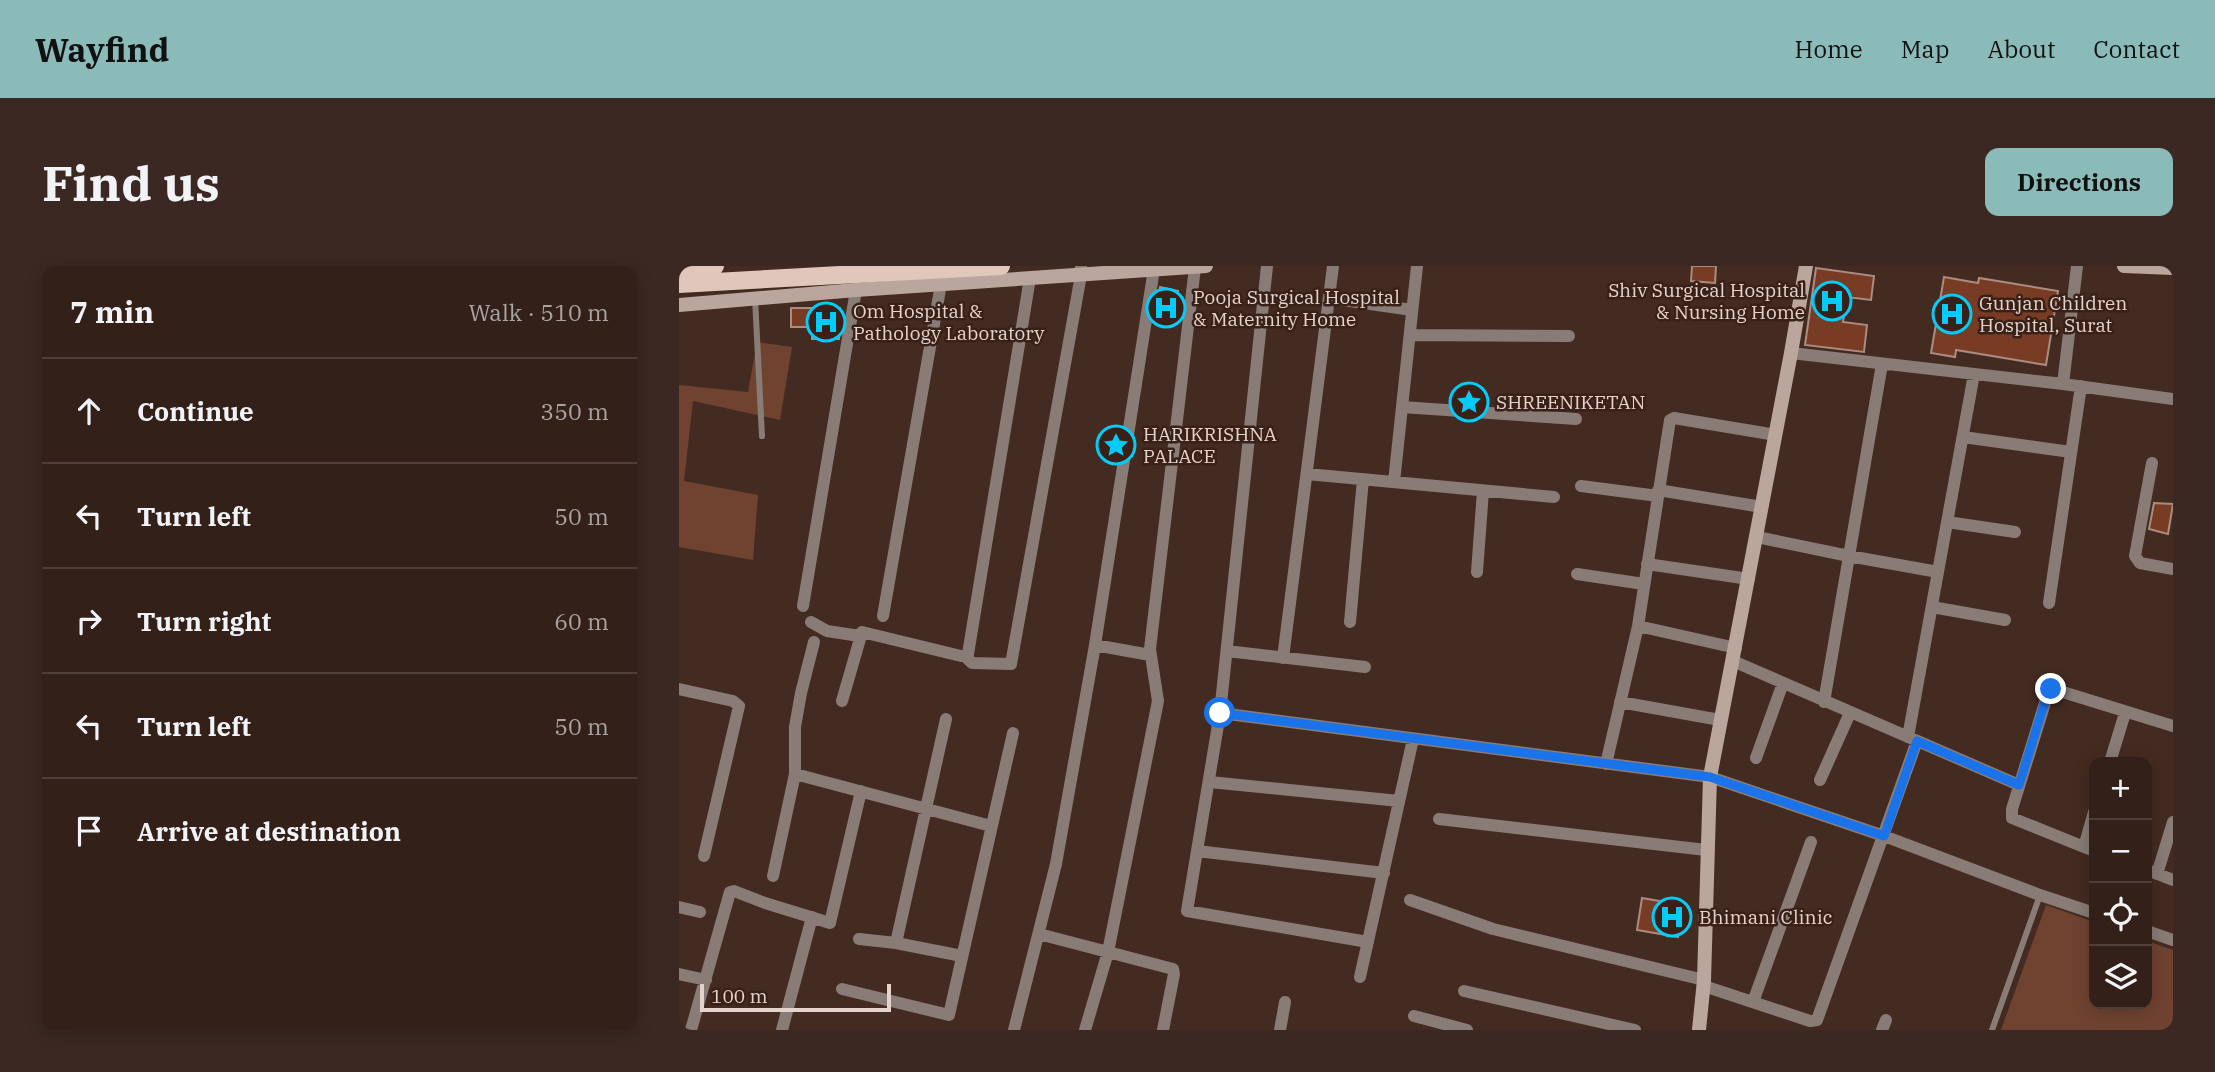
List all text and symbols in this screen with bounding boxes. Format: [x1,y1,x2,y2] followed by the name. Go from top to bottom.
[35,28,169,71] text: Wayfind
[1795,33,1863,65] text: Home
[1901,33,1949,65] text: Map
[1987,33,2055,65] text: About
[2093,33,2180,65] text: Contact
[1985,148,2173,216] button: Directions
[42,151,220,214] text: Find us
[1608,278,1805,324] place label: Shiv Surgical Hospital & Nursing Home
[1811,280,1853,322] hospital icon: Shiv Surgical Hospital & Nursing Home
[1193,285,1400,331] place label: Pooja Surgical Hospital & Maternity Home
[1145,287,1187,329] hospital icon: Pooja Surgical Hospital & Maternity Home
[1979,291,2127,337] place label: Gunjan Children Hospital, Surat
[70,292,154,331] text: 7 min
[1931,293,1973,335] hospital icon: Gunjan Children Hospital, Surat
[468,297,609,327] text: Walk · 510 m
[853,299,1045,345] place label: Om Hospital & Pathology Laboratory
[805,301,847,343] hospital icon: Om Hospital & Pathology Laboratory
[1448,381,1490,423] place icon: SHREENIKETAN
[1496,390,1645,414] place label: SHREENIKETAN
[70,392,108,430] icon: ahead
[137,394,254,428] text: Continue
[540,396,609,426] text: 350 m
[1143,422,1277,468] place label: HARIKRISHNA PALACE
[1095,424,1137,466] place icon: HARIKRISHNA PALACE
[70,497,108,535] icon: left
[137,499,251,533] text: Turn left
[554,501,609,531] text: 50 m
[70,602,108,640] icon: right
[137,604,271,638] text: Turn right
[554,606,609,636] text: 60 m
[2035,673,2066,704] route end
[1204,697,1235,728] route start
[70,707,108,745] icon: left
[137,709,251,743] text: Turn left
[554,711,609,741] text: 50 m
[2089,757,2152,1009] map controls
[2089,757,2152,820] button: +
[70,812,108,850] icon: arrive
[137,814,401,848] text: Arrive at destination
[2089,820,2152,883] button: −
[2089,883,2152,946] button: locate
[1651,896,1693,938] hospital icon: Bhimani Clinic
[1699,905,1833,929] place label: Bhimani Clinic
[2089,946,2152,1009] button: layers
[700,981,891,1013] scale bar
[711,984,768,1008] text: 100 m

